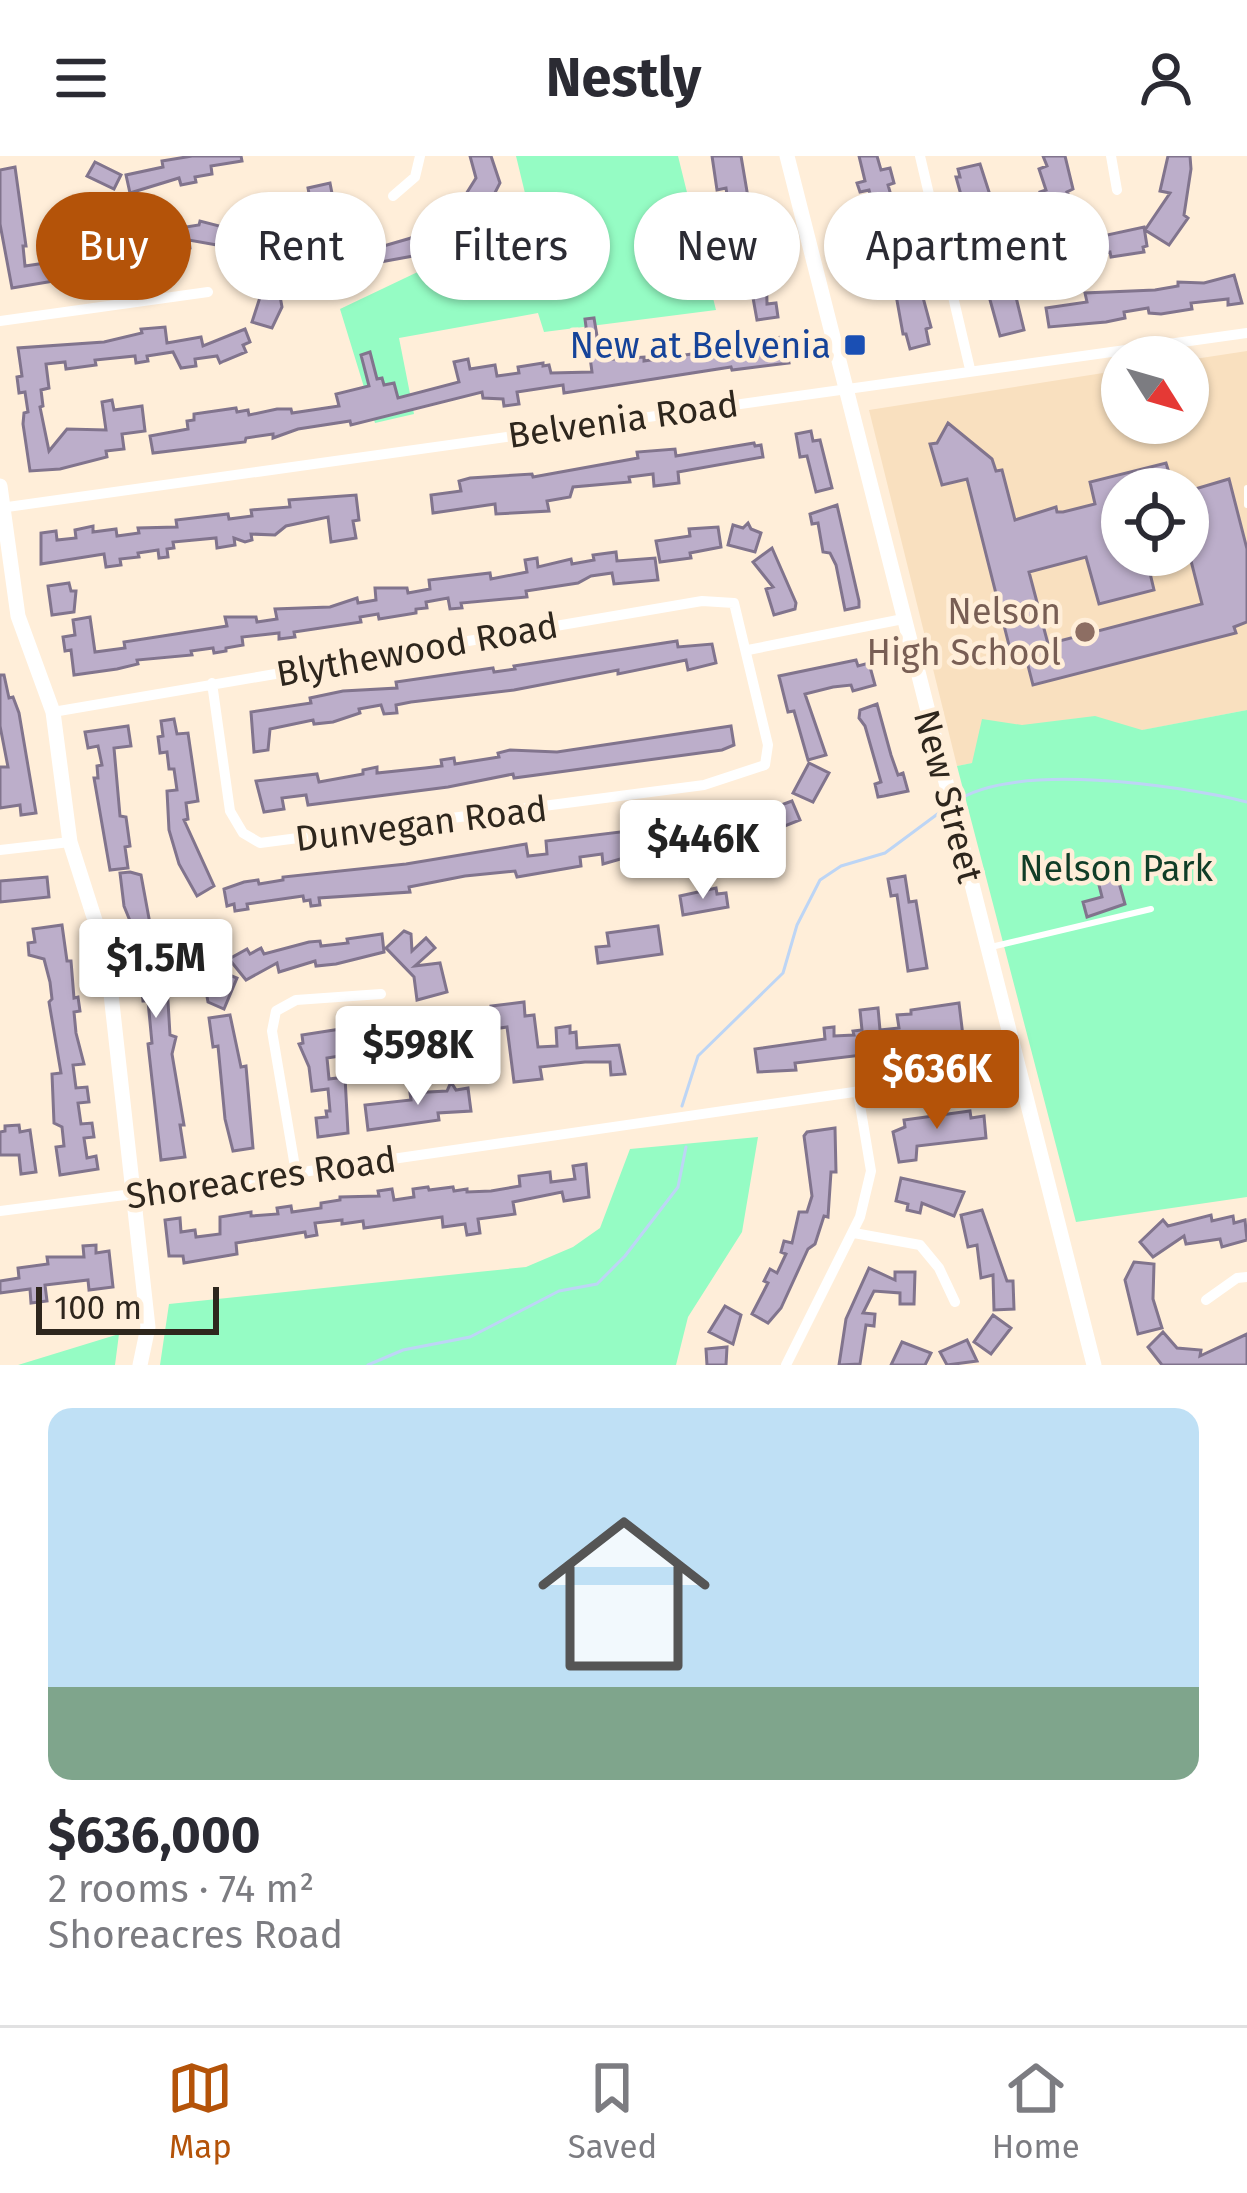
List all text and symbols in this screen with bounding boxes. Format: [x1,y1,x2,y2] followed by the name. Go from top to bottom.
[48,45,114,111] icon: menu
[1133,45,1199,111] icon: person
[546,46,701,110] text: Nestly
[36,192,191,300] chip: Buy
[215,192,386,300] chip: Rent
[410,192,610,300] chip: Filters
[634,192,800,300] chip: New
[824,192,1109,300] chip: Apartment
[570,324,831,368] place label: New at Belvenia
[842,332,868,358] marker: New at Belvenia
[1101,336,1209,444] north arrow
[1101,336,1209,576] map controls
[505,382,741,458] street label: Belvenia Road
[1101,468,1209,576] button: locate
[866,590,1061,675] place label: Nelson High School
[273,604,562,696] street label: Blythewood Road
[1072,619,1098,645] marker: Nelson High School
[904,705,992,888] street label: New Street
[293,787,550,861] street label: Dunvegan Road
[619,800,787,902] pin: $446K
[647,816,759,862] text: $446K
[1019,847,1214,891] park label: Nelson Park
[72,919,240,1021] pin: $1.5M
[106,935,206,981] text: $1.5M
[334,1006,502,1108] pin: $598K
[363,1022,473,1068] text: $598K
[853,1030,1021,1132] pin: $636K
[882,1046,992,1092] text: $636K
[123,1137,399,1219] street label: Shoreacres Road
[36,1281,219,1334] scale bar
[54,1288,142,1328] text: 100 m
[516,1486,732,1702] icon: home
[48,1804,261,1866] text: $636,000
[48,1866,314,1912] text: 2 rooms · 74 m²
[48,1912,343,1958] text: Shoreacres Road
[167,2055,233,2167] tab: Map
[568,2055,657,2167] tab: Saved
[992,2055,1080,2167] tab: Home

